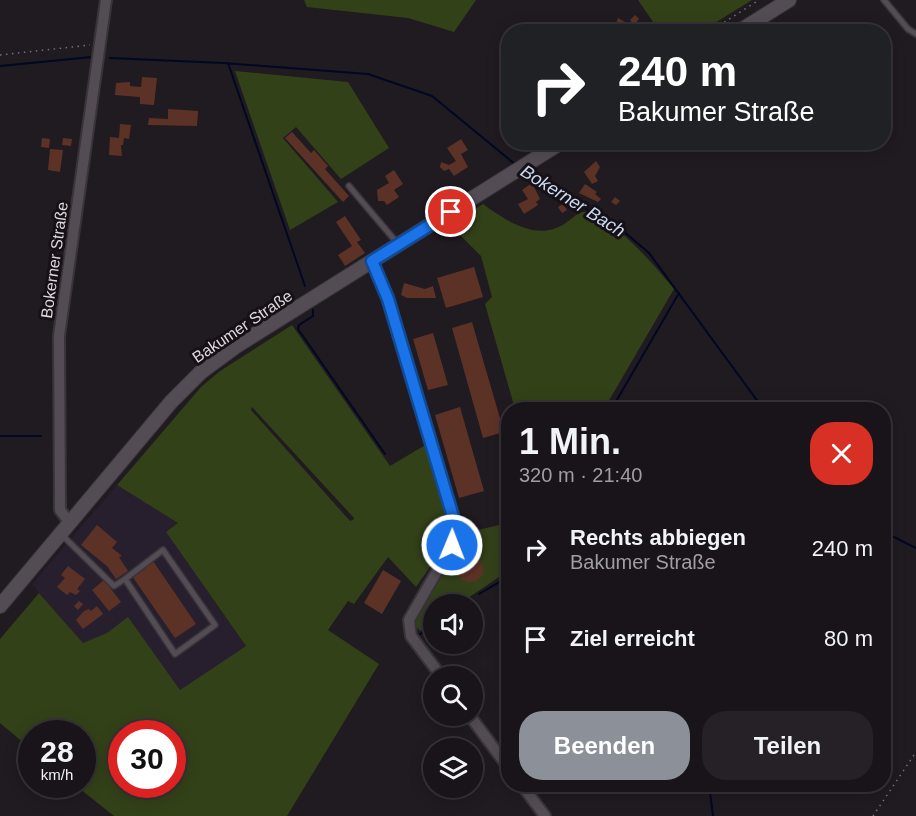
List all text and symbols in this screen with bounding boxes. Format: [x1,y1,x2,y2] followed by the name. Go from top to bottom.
[519,48,597,126] icon: right
[618,48,737,95] text: 240 m
[618,97,815,127] text: Bakumer Straße
[517,161,629,241] water label: Bokerner Bach
[425,186,476,237] pin
[434,195,467,228] icon: arrive
[38,201,71,319] street label: Bokerner Straße
[189,287,295,366] street label: Bakumer Straße
[519,421,621,462] text: 1 Min.
[810,422,873,485] button: close
[519,464,642,486] text: 320 m · 21:40
[420,513,484,577] position arrow
[570,525,746,550] text: Rechts abbiegen
[519,533,552,566] icon: right
[812,536,873,561] text: 240 m
[570,551,716,573] text: Bakumer Straße
[423,594,483,798] map controls
[423,594,483,654] button: sound
[519,623,552,656] icon: arrive
[570,626,695,651] text: Ziel erreicht
[824,626,873,651] text: 80 m
[423,666,483,726] button: search
[519,711,690,780] button: Beenden
[702,711,873,780] button: Teilen
[108,720,186,798] speed limit sign: 30
[40,735,74,768] text: 28
[423,738,483,798] button: layers
[41,766,73,783] text: km/h

